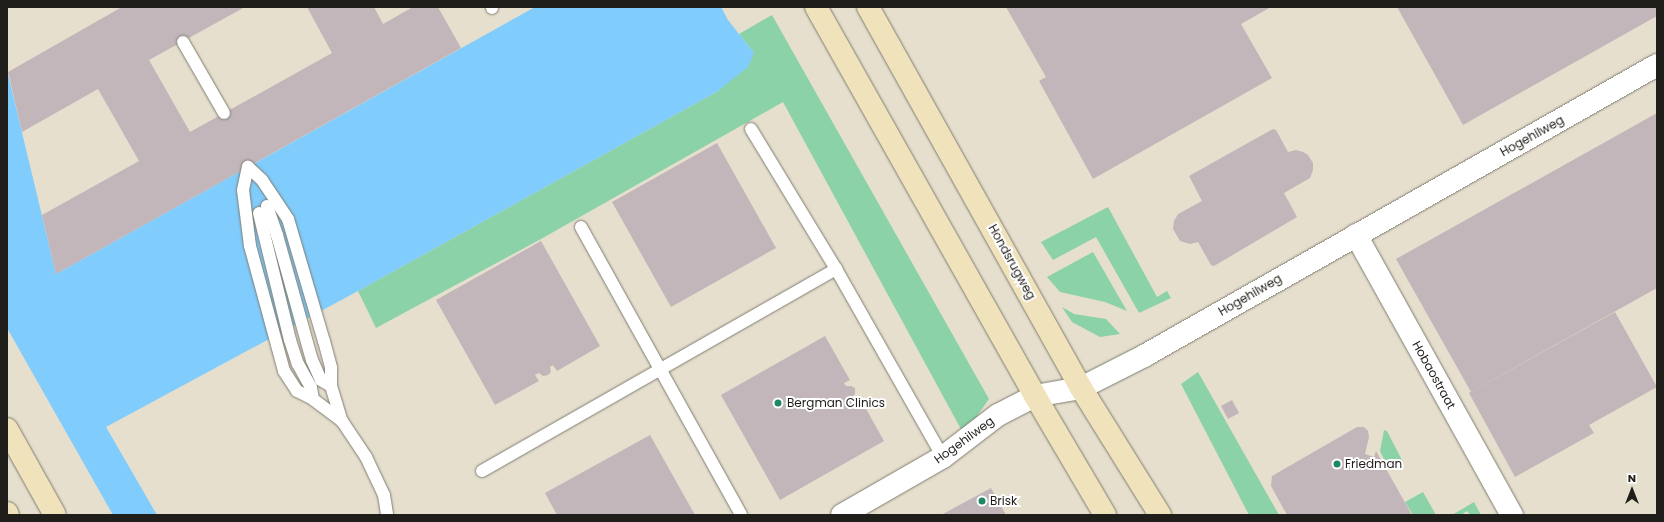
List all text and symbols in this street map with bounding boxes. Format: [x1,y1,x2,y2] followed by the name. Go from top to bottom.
[1498,113,1566,159] street label: Hogehilweg
[985,222,1039,302] street label: Hondsrugweg
[1216,271,1284,319] street label: Hogehilweg
[1409,338,1459,412] street label: Hobaostraat
[787,396,885,410] place label: Bergman Clinics
[772,397,784,409] marker: Bergman Clinics
[931,413,997,467] street label: Hogehilweg
[1345,457,1402,471] place label: Friedman
[1332,459,1342,469] marker: Friedman
[1612,470,1652,510] north arrow
[1628,470,1636,486] text: N
[990,494,1017,508] place label: Brisk
[977,496,987,506] marker: Brisk

